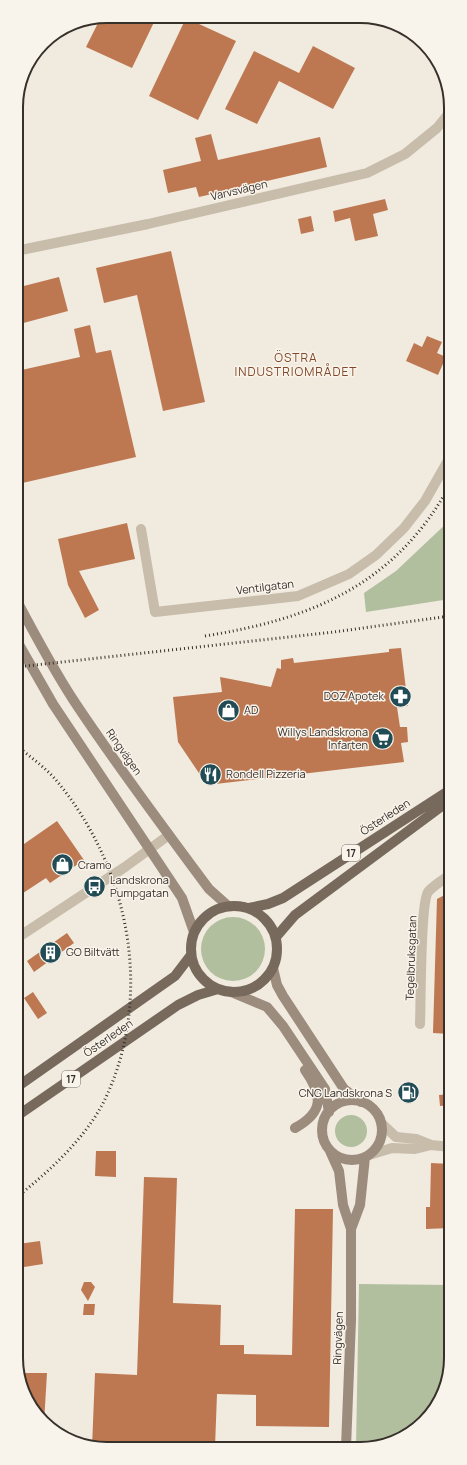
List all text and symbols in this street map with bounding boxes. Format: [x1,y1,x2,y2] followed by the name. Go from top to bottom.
[209,176,269,203] street label: Varvsvägen
[234,349,358,380] district label: ÖSTRA INDUSTRIOMRÅDET
[235,576,295,597] street label: Ventilgatan
[387,683,413,709] pharmacy icon: DOZ Apotek
[324,688,385,703] place label: DOZ Apotek
[215,697,241,723] shop icon: AD
[244,702,258,717] place label: AD
[277,724,368,752] place label: Willys Landskrona Infarten
[370,725,396,751] supermarket icon: Willys Landskrona Infarten
[103,726,146,778] street label: Ringvägen
[197,761,223,787] restaurant icon: Rondell Pizzeria
[226,766,306,781] place label: Rondell Pizzeria
[357,795,413,838] street label: Österleden
[342,845,360,861] road number: 17
[49,852,75,878] shop icon: Cramo
[78,857,112,872] place label: Cramo
[110,872,169,900] place label: Landskrona Pumpgatan
[81,873,107,899] bus stop icon: Landskrona Pumpgatan
[402,915,419,1001] street label: Tegelbruksgatan
[38,939,64,965] building icon: GO Biltvätt
[66,944,120,959] place label: GO Biltvätt
[80,1015,135,1060] street label: Österleden
[62,1071,80,1087] road number: 17
[395,1080,421,1106] fuel station icon: CNG Landskrona S
[299,1085,392,1100] place label: CNG Landskrona S
[329,1311,346,1365] street label: Ringvägen

